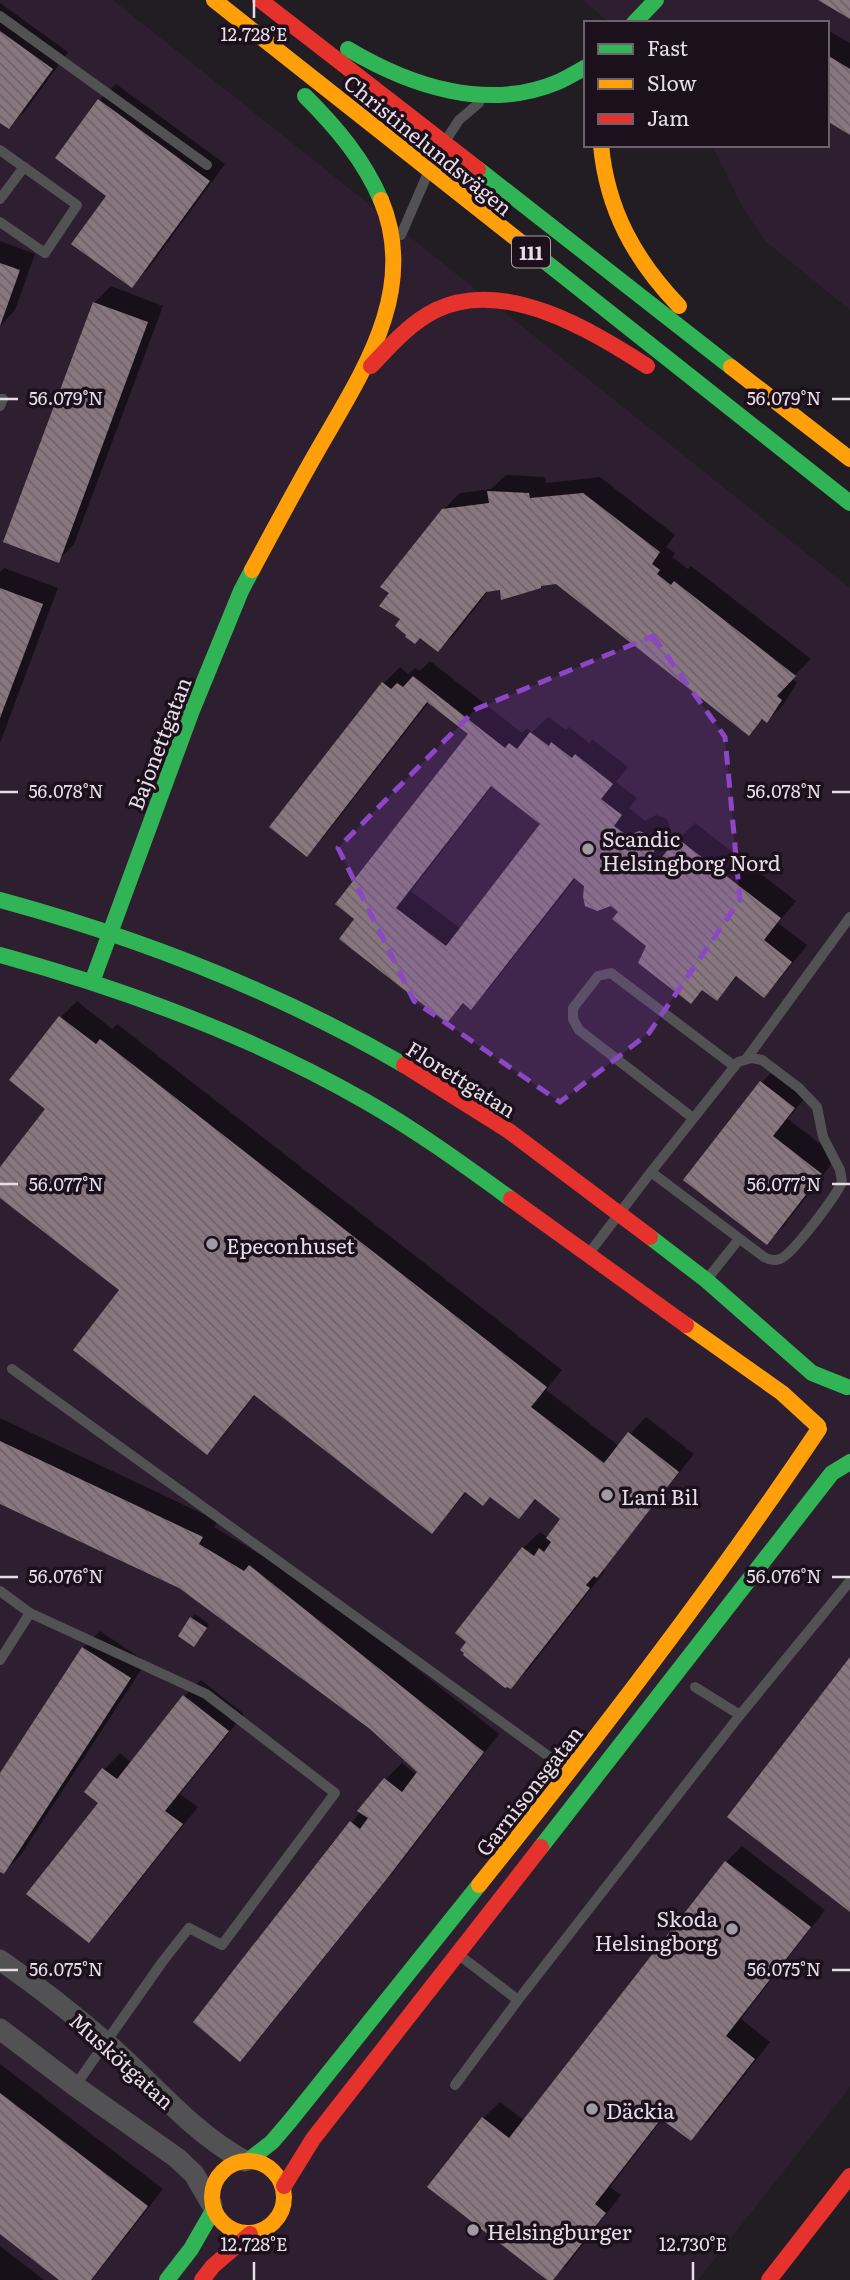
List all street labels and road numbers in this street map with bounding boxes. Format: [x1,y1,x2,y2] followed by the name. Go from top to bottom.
[338,66,520,222] street label: Christinelundsvägen
[512,236,550,268] road number: 111
[118,672,198,814] street label: Bajonettgatan
[401,1032,523,1124] street label: Florettgatan
[467,1718,589,1862] street label: Garnisonsgatan
[64,2005,182,2116] street label: Muskötgatan

